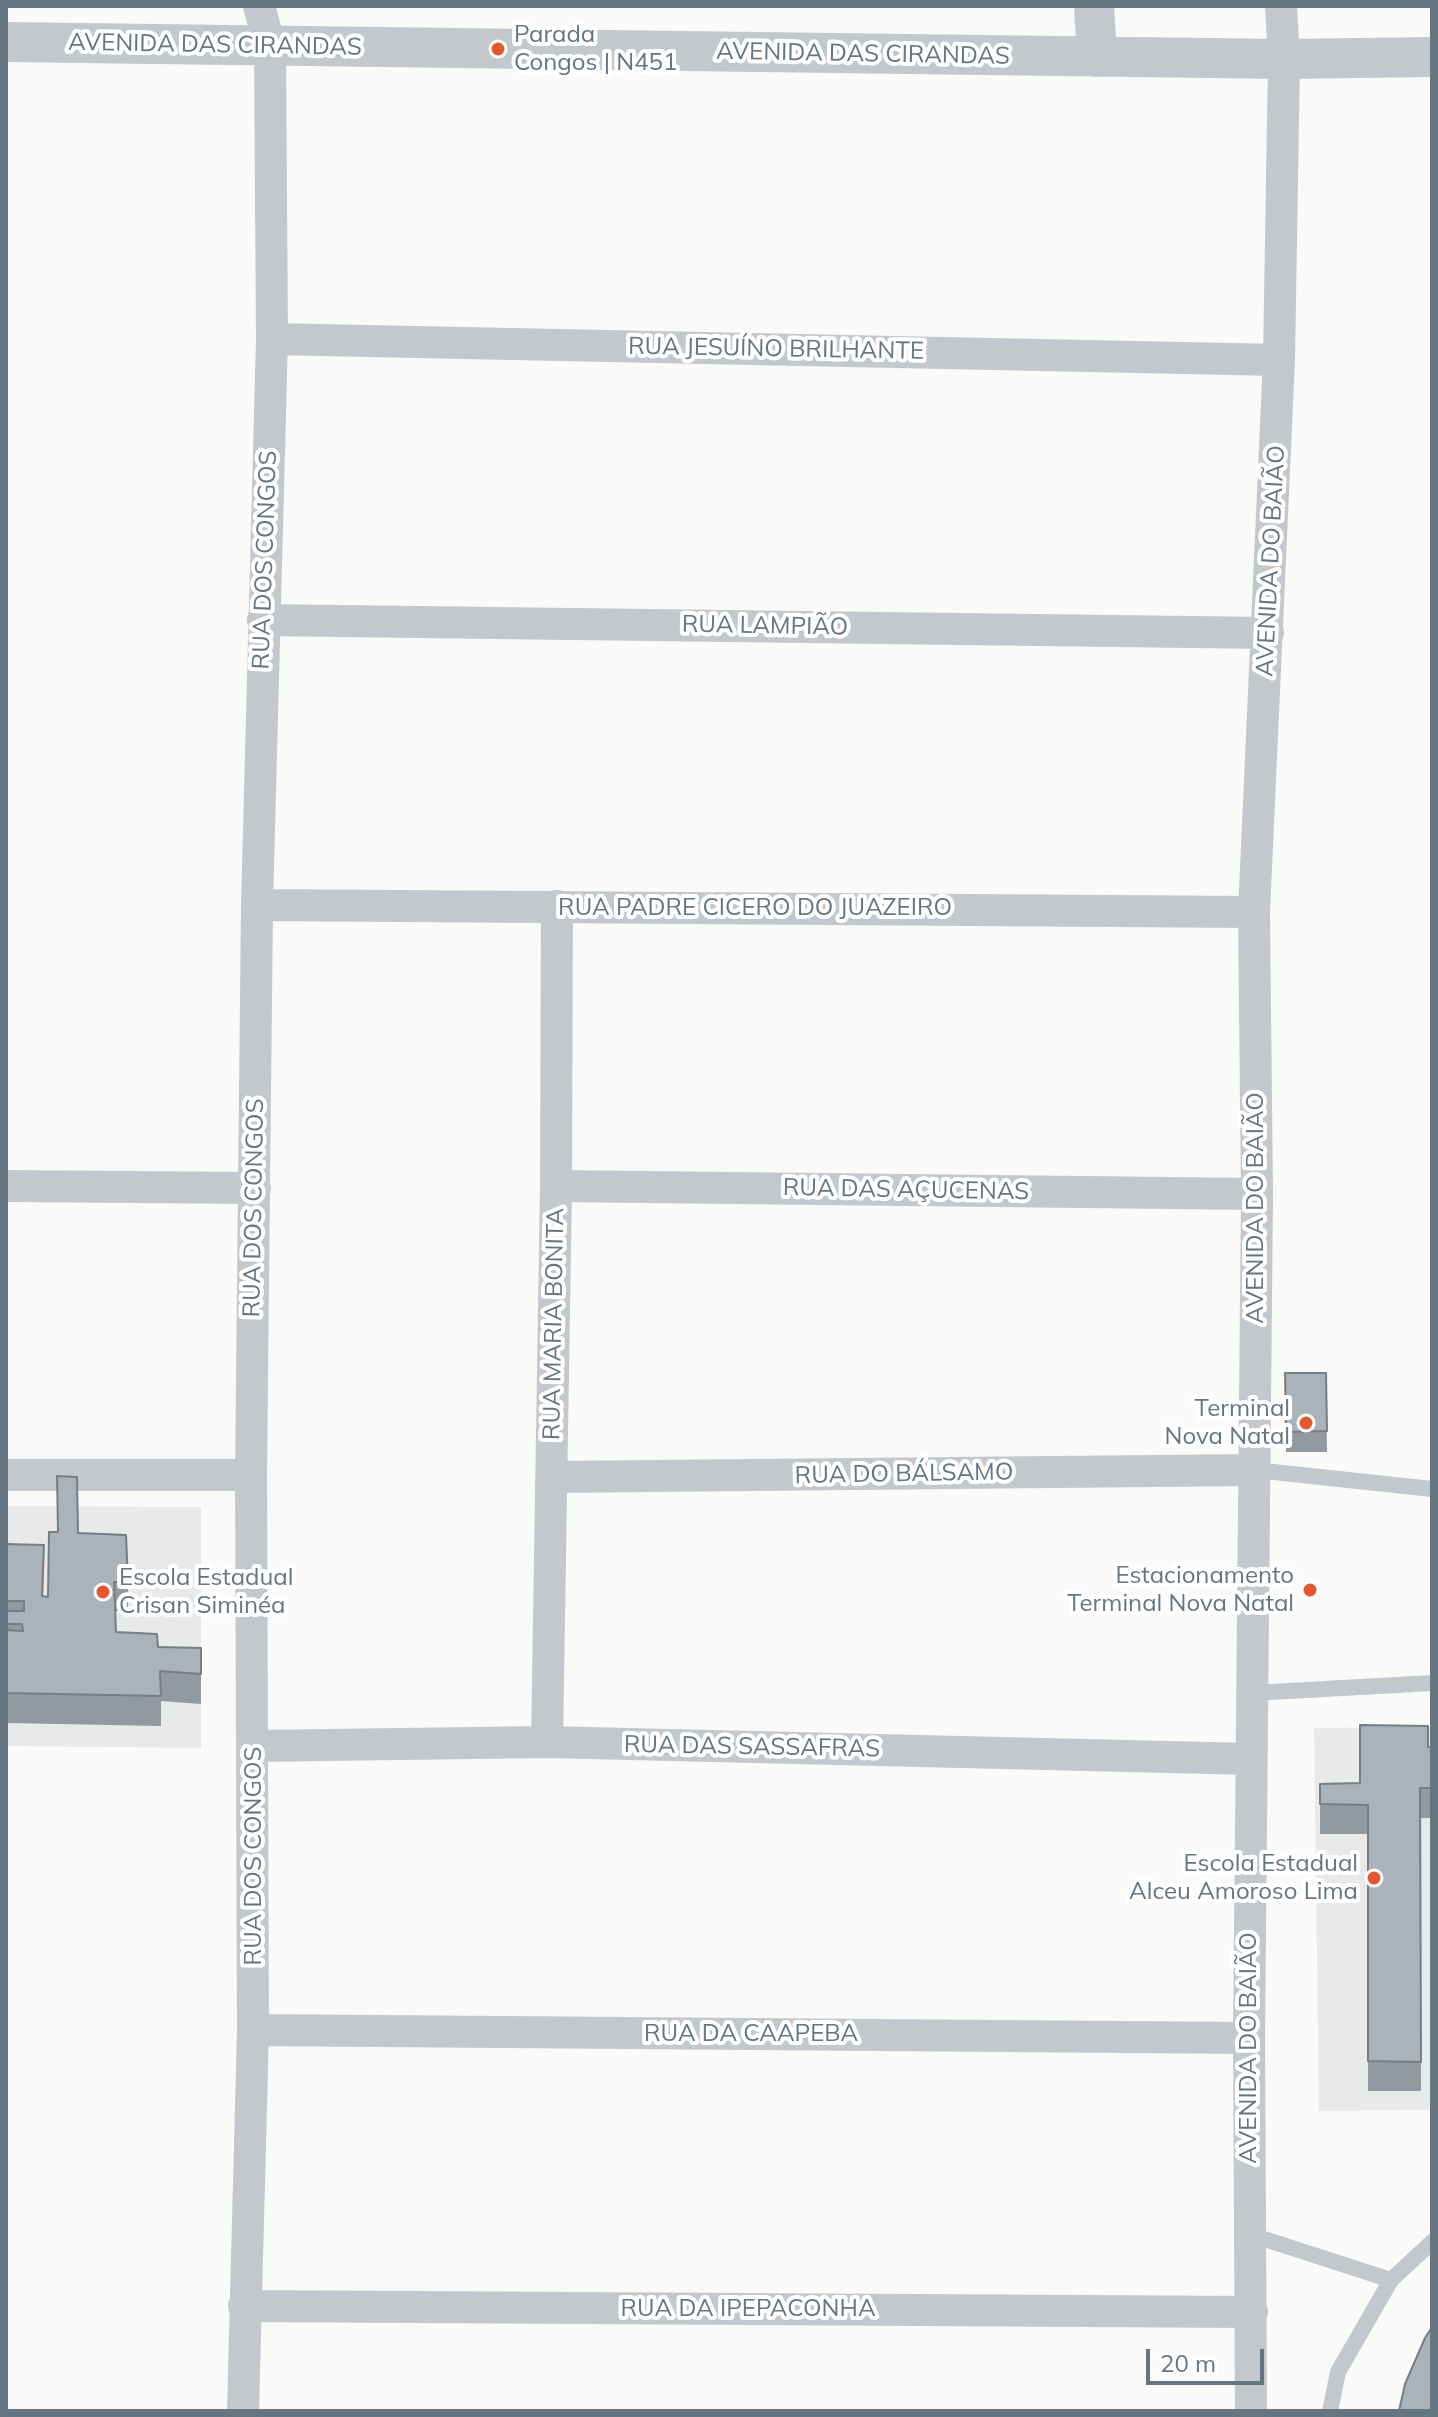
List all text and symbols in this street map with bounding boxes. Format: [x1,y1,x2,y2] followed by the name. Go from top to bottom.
[514,21,677,77] place label: Parada Congos | N451
[68,28,362,62] street label: AVENIDA DAS CIRANDAS
[716,37,1010,71] street label: AVENIDA DAS CIRANDAS
[489,40,507,58] marker: Parada Congos | N451
[628,332,924,366] street label: RUA JESUÍNO BRILHANTE
[1251,445,1291,677] street label: AVENIDA DO BAIÃO
[247,450,283,670] street label: RUA DOS CONGOS
[682,610,848,642] street label: RUA LAMPIÃO
[558,894,952,922] street label: RUA PADRE CICERO DO JUAZEIRO
[1242,1092,1270,1324] street label: AVENIDA DO BAIÃO
[238,1098,270,1318] street label: RUA DOS CONGOS
[783,1173,1029,1207] street label: RUA DAS AÇUCENAS
[538,1208,570,1440] street label: RUA MARIA BONITA
[1165,1395,1290,1451] place label: Terminal Nova Natal
[1297,1414,1315,1432] marker: Terminal Nova Natal
[794,1458,1014,1490] street label: RUA DO BÁLSAMO
[1067,1562,1294,1618] place label: Estacionamento Terminal Nova Natal
[119,1564,293,1620] place label: Escola Estadual Crisan Siminéa
[1301,1581,1319,1599] marker: Estacionamento Terminal Nova Natal
[94,1583,112,1601] marker: Escola Estadual Crisan Siminéa
[624,1730,880,1764] street label: RUA DAS SASSAFRAS
[240,1747,268,1965] street label: RUA DOS CONGOS
[1129,1850,1358,1906] place label: Escola Estadual Alceu Amoroso Lima
[1365,1869,1383,1887] marker: Escola Estadual Alceu Amoroso Lima
[1235,1932,1263,2164] street label: AVENIDA DO BAIÃO
[644,2020,858,2048] street label: RUA DA CAAPEBA
[620,2295,876,2323] street label: RUA DA IPEPACONHA
[1150,2333,1268,2383] scale bar
[1160,2348,1216,2378] text: 20 m

